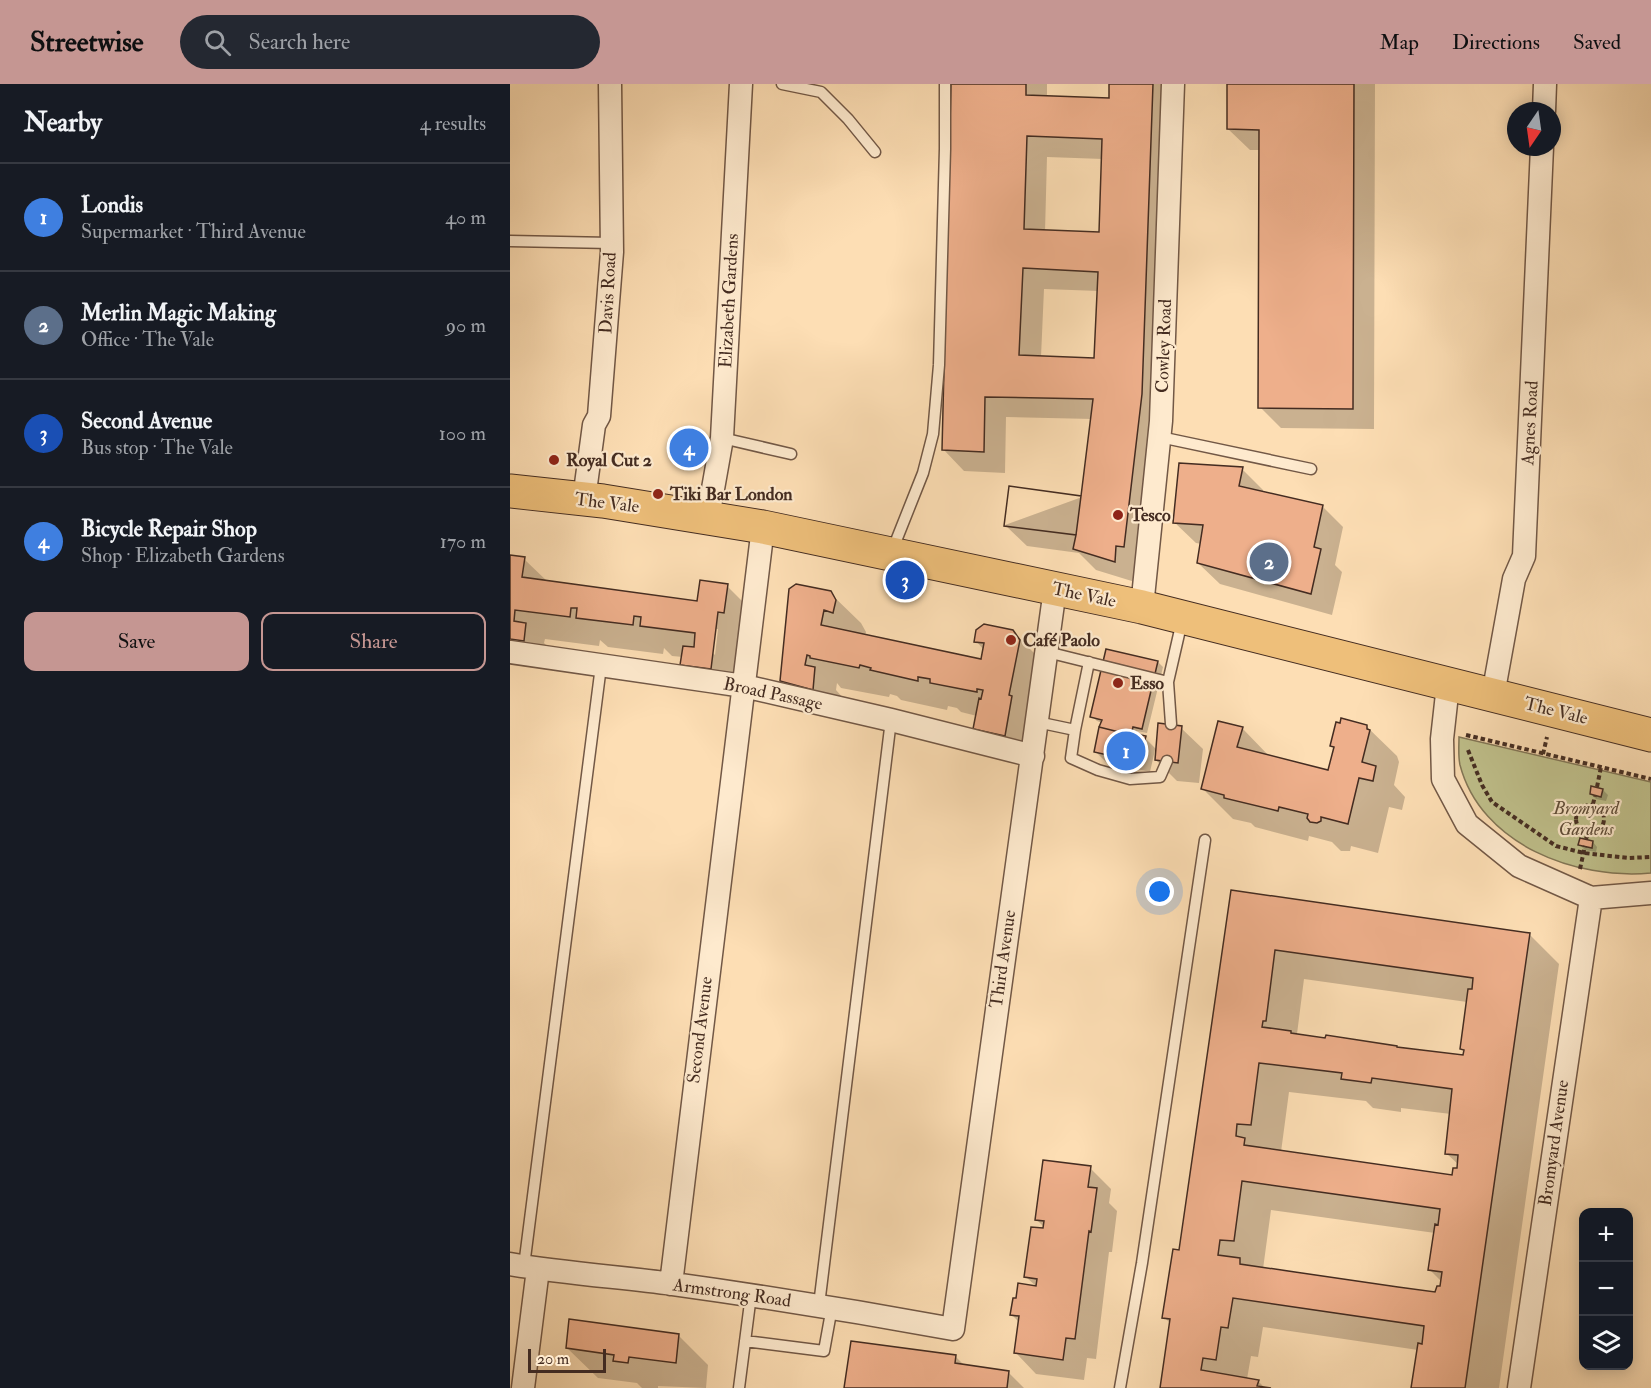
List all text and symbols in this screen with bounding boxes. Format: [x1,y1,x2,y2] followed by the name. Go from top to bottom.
[180,15,600,69] search box
[30,25,144,60] text: Streetwise
[201,26,234,59] icon: search
[249,28,350,56] text: Search here
[1379,29,1419,56] text: Map
[1452,29,1540,56] text: Directions
[1573,29,1621,56] text: Saved
[1507,102,1561,156] north arrow
[24,107,102,139] text: Nearby
[420,111,486,136] text: 4 results
[81,191,143,219] text: Londis
[40,205,47,230] text: 1
[445,205,486,230] text: 40 m
[81,219,306,244] text: Supermarket · Third Avenue
[714,233,744,369] street label: Elizabeth Gardens
[594,251,622,335] street label: Davis Road
[1151,298,1177,393] street label: Cowley Road
[81,299,276,327] text: Merlin Magic Making
[38,313,49,338] text: 2
[446,313,486,338] text: 90 m
[81,327,214,352] text: Office · The Vale
[1516,380,1544,467] street label: Agnes Road
[81,407,212,435] text: Second Avenue
[40,421,47,446] text: 3
[439,421,486,446] text: 100 m
[670,426,708,470] pin: 4
[81,435,233,460] text: Bus stop · The Vale
[566,449,652,472] place label: Royal Cut 2
[547,453,561,467] marker: Royal Cut 2
[669,483,793,506] place label: Tiki Bar London
[651,487,665,501] marker: Tiki Bar London
[573,488,641,518] street label: The Vale
[1129,504,1171,527] place label: Tesco
[1111,508,1125,522] marker: Tesco
[81,515,257,543] text: Bicycle Repair Shop
[38,529,49,554] text: 4
[440,529,486,554] text: 170 m
[1250,540,1288,584] pin: 2
[81,543,285,568] text: Shop · Elizabeth Gardens
[886,558,924,602] pin: 3
[1050,577,1119,613] street label: The Vale
[24,612,249,671] button: Save
[261,612,486,671] button: Share
[1023,629,1100,652] place label: Café Paolo
[1004,633,1018,647] marker: Café Paolo
[721,672,825,716] street label: Broad Passage
[1130,672,1164,695] place label: Esso
[1111,676,1125,690] marker: Esso
[1522,692,1591,730] street label: The Vale
[1106,728,1146,774] pin: 1
[1552,797,1620,841] park label: Bromyard Gardens
[1145,877,1174,906] your location
[985,908,1021,1010] street label: Third Avenue
[682,975,718,1085] street label: Second Avenue
[1534,1078,1574,1208] street label: Bromyard Avenue
[1579,1208,1633,1370] map controls
[1579,1208,1633,1262] button: +
[1579,1262,1633,1316] button: −
[670,1273,793,1313] street label: Armstrong Road
[1579,1316,1633,1370] button: layers
[528,1346,606,1374] scale bar
[537,1349,569,1369] text: 20 m

